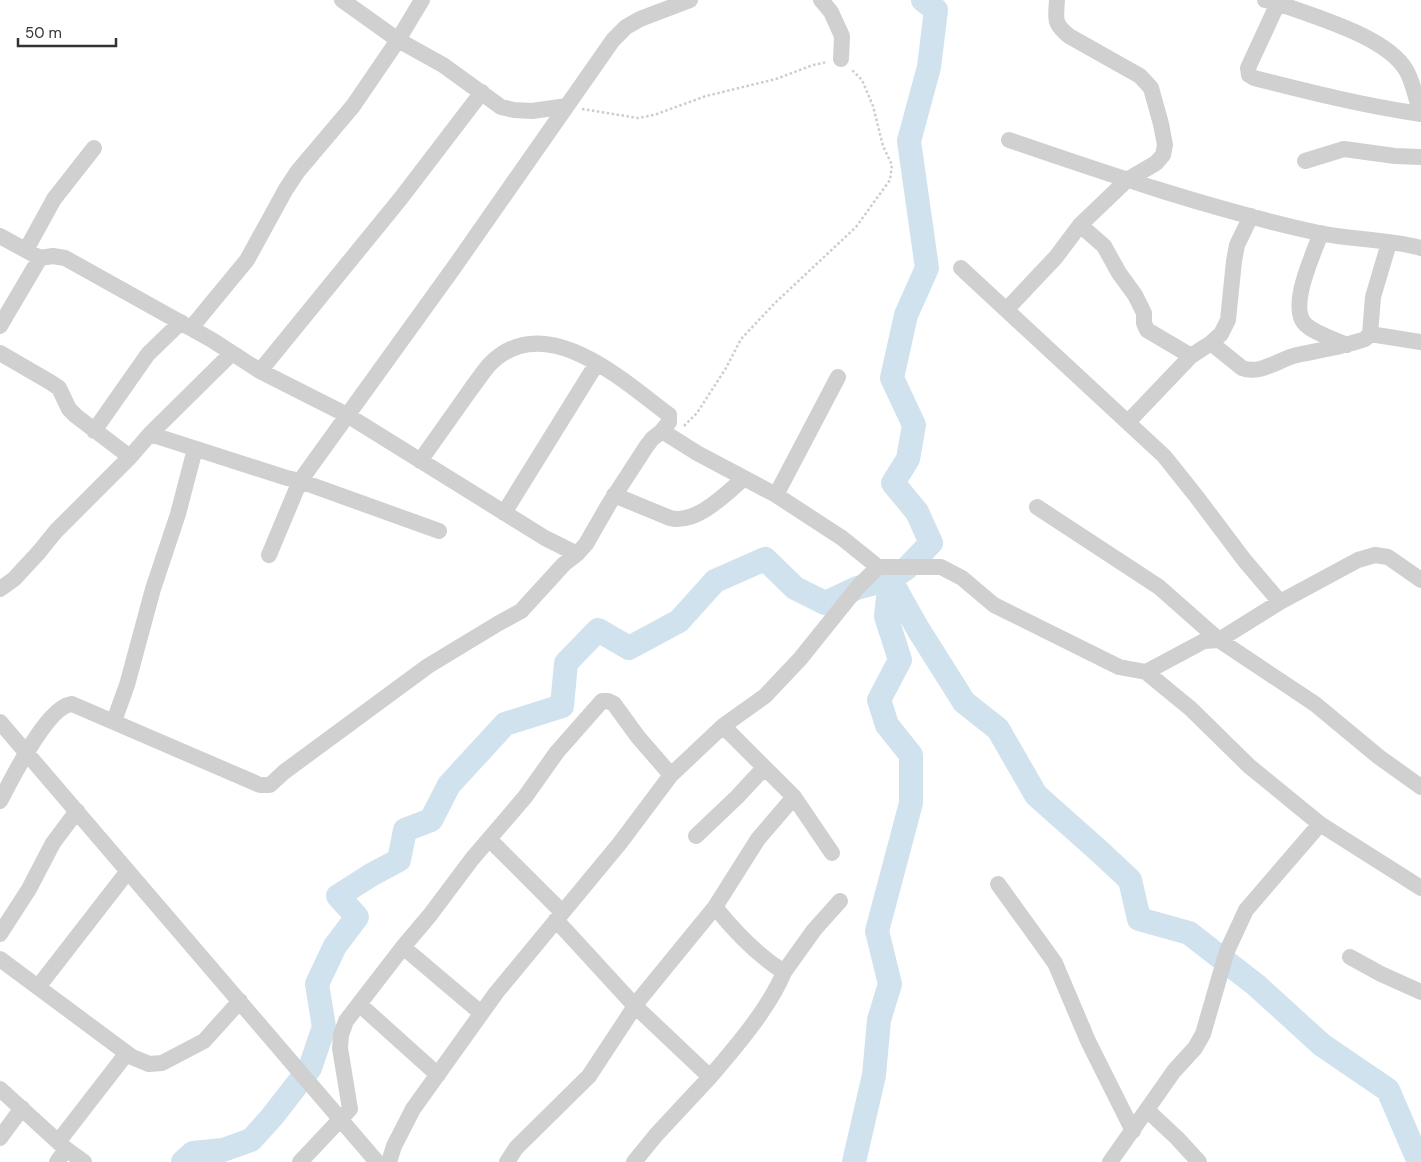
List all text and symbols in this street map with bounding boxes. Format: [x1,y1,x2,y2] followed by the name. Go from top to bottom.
[18,15,115,47] scale bar
[25,23,62,43] text: 50 m

